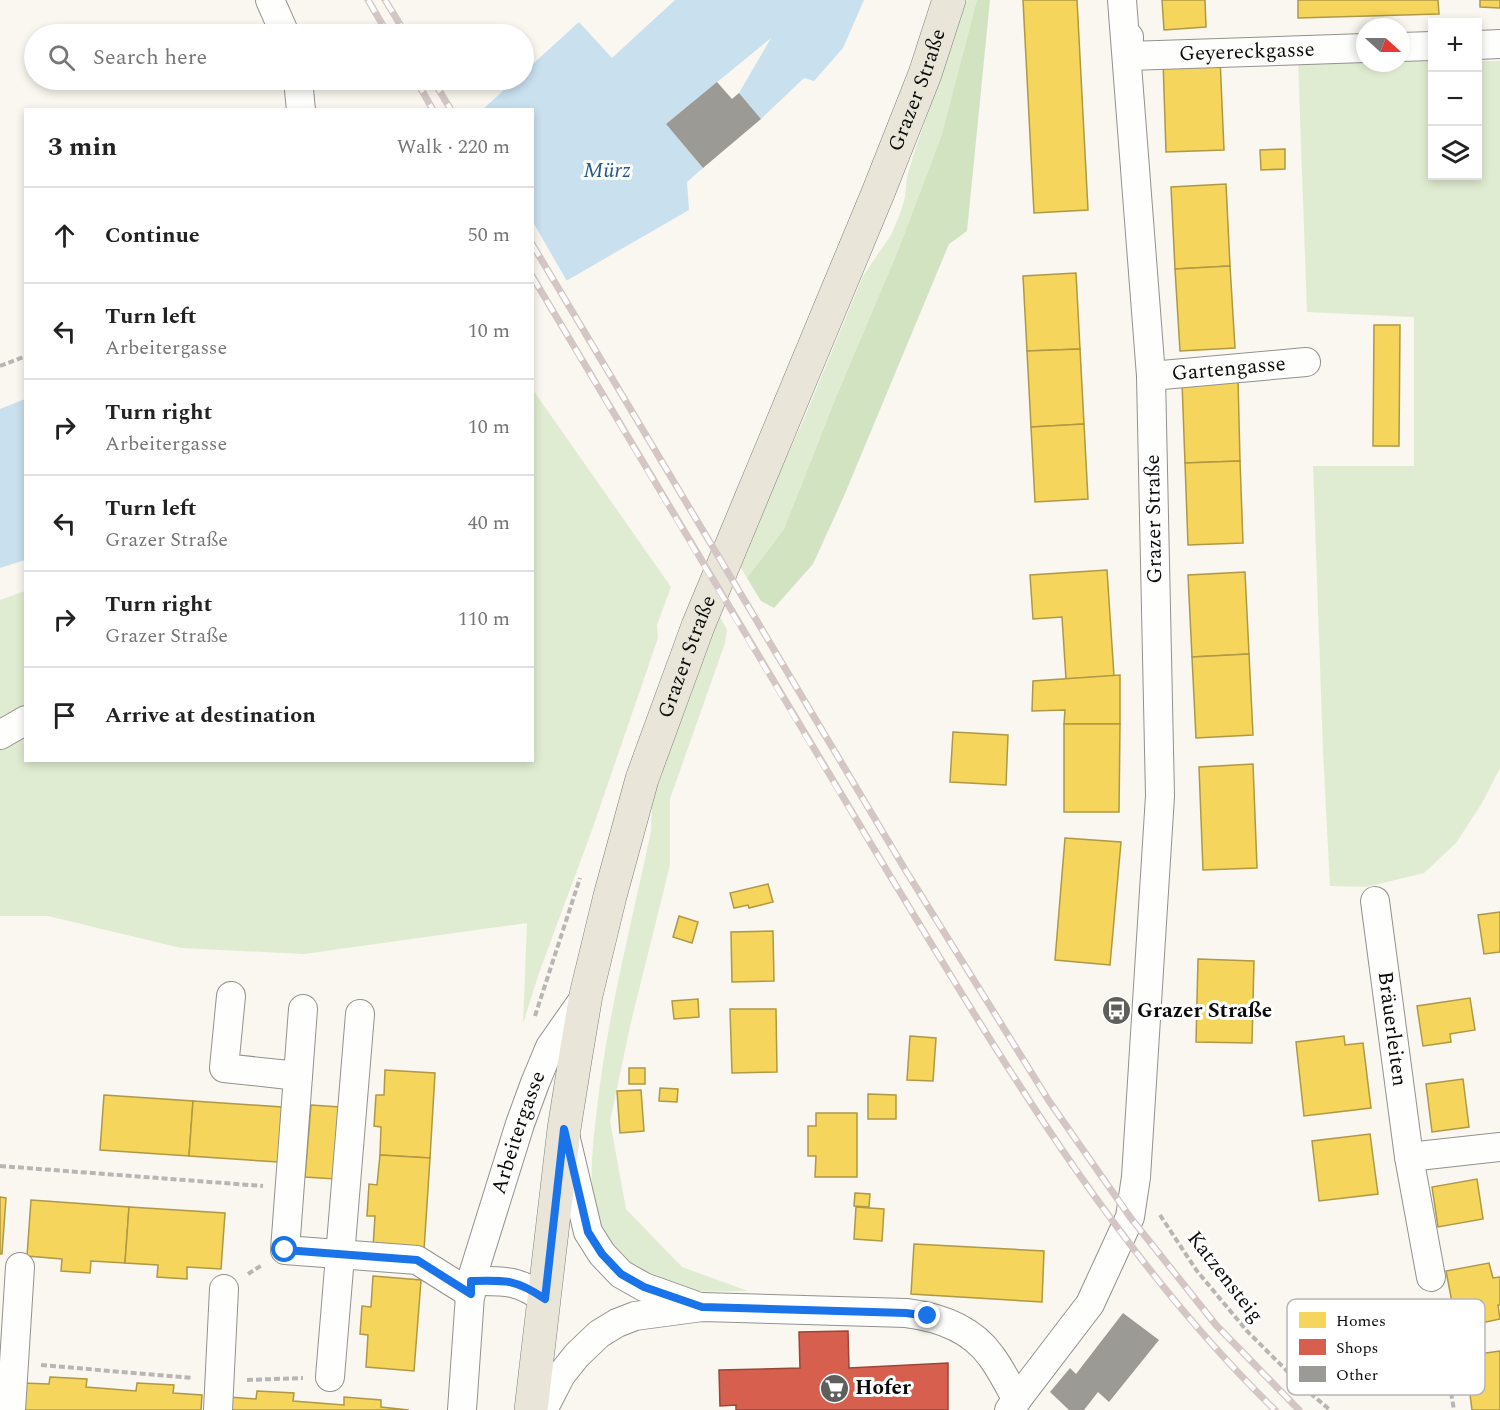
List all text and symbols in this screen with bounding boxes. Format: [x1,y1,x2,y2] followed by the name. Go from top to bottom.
[1356,18,1410,72] north arrow
[1428,18,1482,180] map controls
[1428,18,1482,72] button: +
[24,24,534,90] search box
[880,24,955,156] street label: Grazer Straße
[1178,34,1315,70] street label: Geyereckgasse
[45,41,78,74] icon: search
[93,41,207,74] text: Search here
[1428,72,1482,126] button: −
[1428,126,1482,180] button: layers
[48,127,117,167] text: 3 min
[397,132,510,162] text: Walk · 220 m
[583,154,631,187] water label: Mürz
[48,219,81,252] icon: ahead
[105,219,200,252] text: Continue
[468,220,510,250] text: 50 m
[105,300,197,333] text: Turn left
[48,315,81,348] icon: left
[468,316,510,346] text: 10 m
[105,333,227,363] text: Arbeitergasse
[1170,348,1287,390] street label: Gartengasse
[105,396,212,429] text: Turn right
[48,411,81,444] icon: right
[468,412,510,442] text: 10 m
[105,429,227,459] text: Arbeitergasse
[1137,454,1171,584] street label: Grazer Straße
[105,492,197,525] text: Turn left
[48,507,81,540] icon: left
[468,508,510,538] text: 40 m
[105,525,228,555] text: Grazer Straße
[105,588,212,621] text: Turn right
[649,591,725,723] street label: Grazer Straße
[48,603,81,636] icon: right
[458,604,510,634] text: 110 m
[105,621,228,651] text: Grazer Straße
[48,699,81,732] icon: arrive
[105,699,316,732] text: Arrive at destination
[1369,969,1415,1088] street label: Bräuerleiten
[1100,995,1132,1027] bus stop icon: Grazer Straße
[1137,995,1272,1027] place label: Grazer Straße
[483,1066,554,1198] street label: Arbeitergasse
[1179,1224,1271,1330] street label: Katzensteig
[271,1236,297,1262] route start
[1287,1299,1485,1395] legend
[914,1302,940,1328] route end
[1336,1309,1386,1333] text: Homes
[1336,1336,1378,1360] text: Shops
[1336,1363,1378,1387] text: Other
[818,1372,850,1404] supermarket icon: Hofer
[855,1372,911,1404] place label: Hofer

